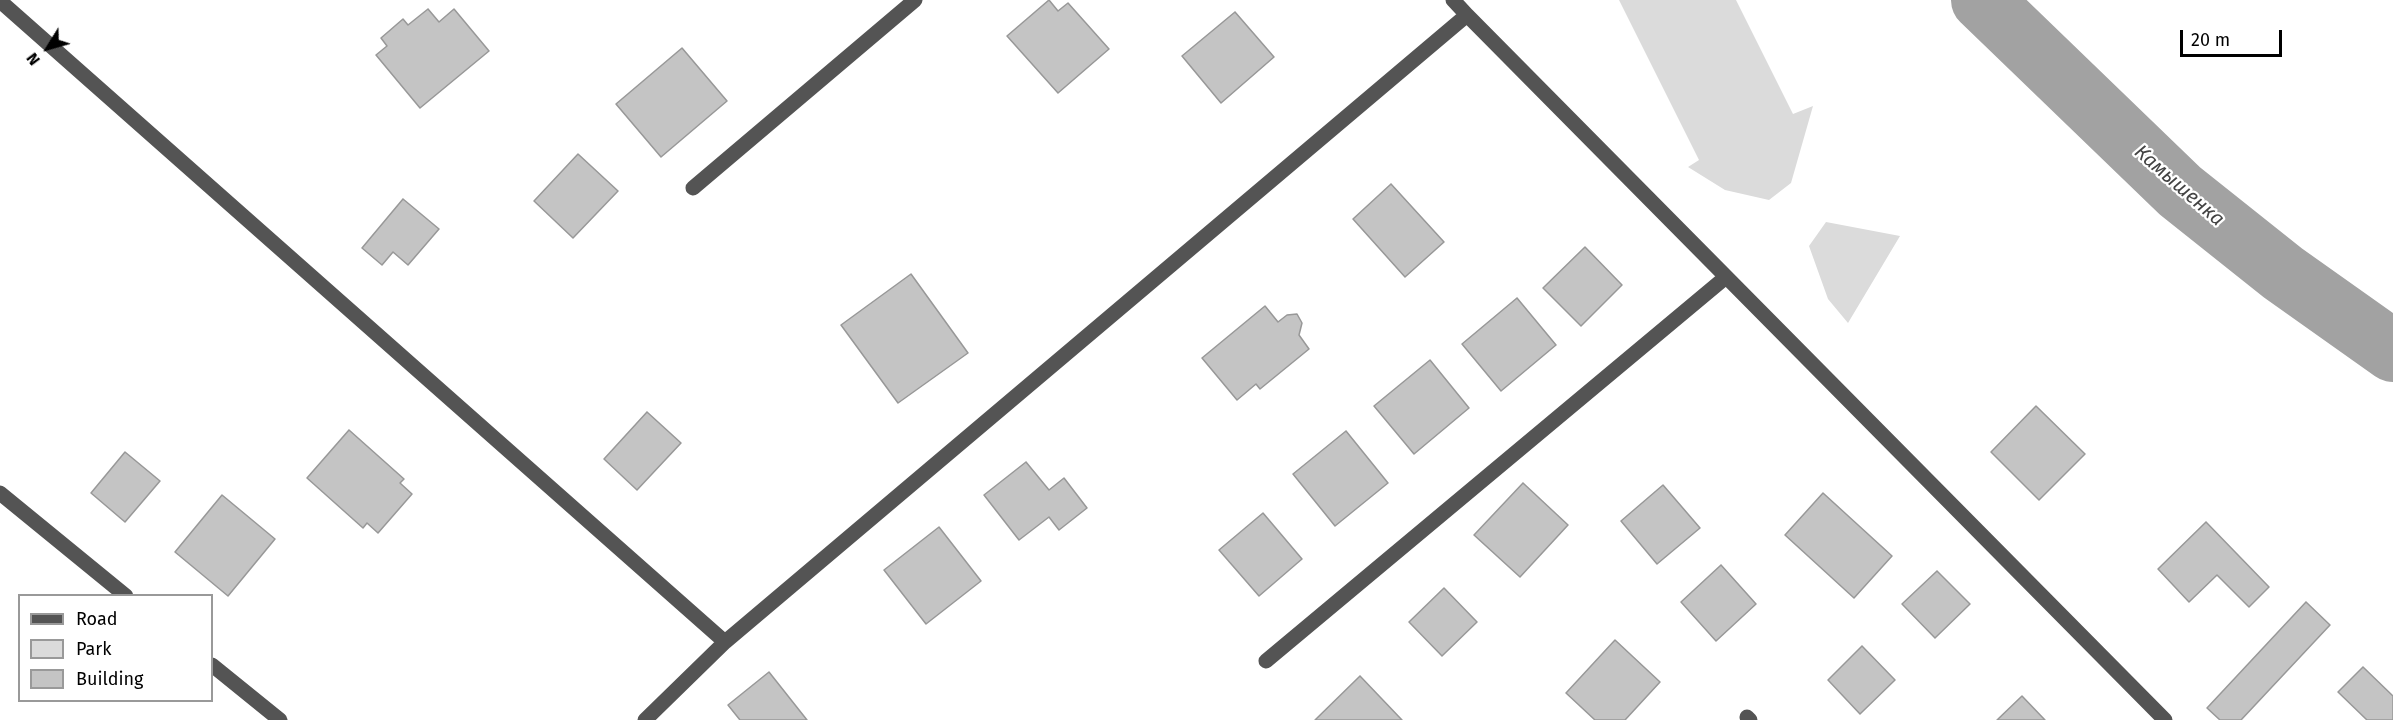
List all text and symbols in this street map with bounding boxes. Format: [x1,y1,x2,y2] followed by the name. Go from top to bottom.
[18,18,78,78] north arrow
[2183,18,2285,56] scale bar
[2191,29,2230,51] text: 20 m
[22,49,44,69] text: N
[2129,140,2229,232] water label: Камышенка
[18,594,213,702] legend
[76,608,118,630] text: Road
[76,638,111,660] text: Park
[76,668,143,690] text: Building

